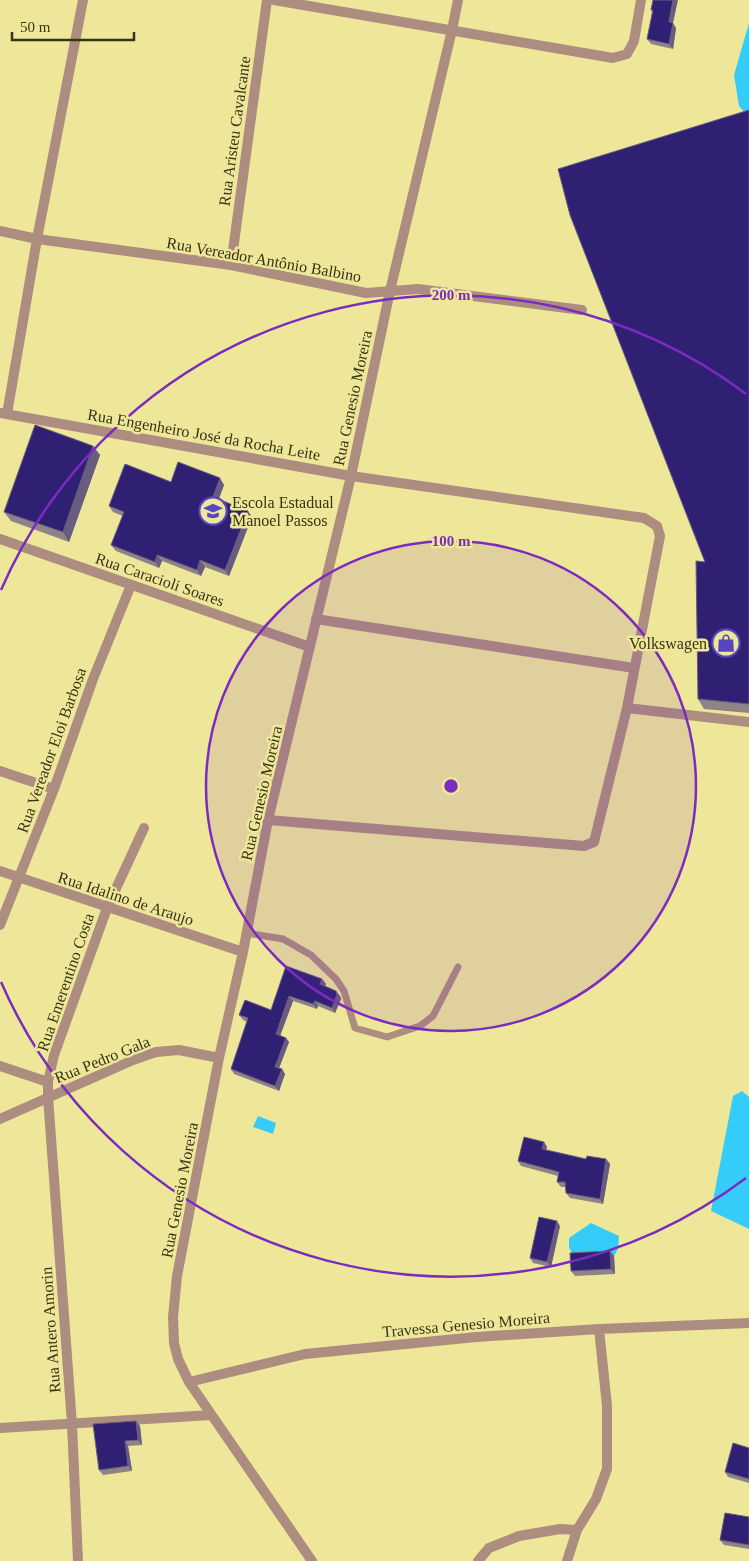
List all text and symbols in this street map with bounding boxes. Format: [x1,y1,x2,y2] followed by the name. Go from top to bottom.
[12,10,135,42] scale bar
[20,19,51,35] text: 50 m
[216,55,253,207] street label: Rua Aristeu Cavalcante
[165,234,363,285] street label: Rua Vereador Antônio Balbino
[432,287,471,303] text: 200 m
[330,329,375,467] street label: Rua Genesio Moreira
[86,406,322,464] street label: Rua Engenheiro José da Rocha Leite
[232,494,334,529] place label: Escola Estadual Manoel Passos
[198,496,228,526] school or university icon: Escola Estadual Manoel Passos
[432,533,471,549] text: 100 m
[93,549,226,609] street label: Rua Caracioli Soares
[711,628,741,658] shop icon: Volkswagen
[629,635,707,653] place label: Volkswagen
[14,665,89,835] street label: Rua Vereador Eloi Barbosa
[238,724,285,862] street label: Rua Genesio Moreira
[442,777,460,795] centre of rings
[56,868,196,929] street label: Rua Idalino de Araujo
[34,911,97,1053] street label: Rua Emerentino Costa
[52,1033,152,1086] street label: Rua Pedro Gala
[158,1121,201,1259] street label: Rua Genesio Moreira
[38,1266,63,1394] street label: Rua Antero Amorin
[381,1309,551,1340] street label: Travessa Genesio Moreira

